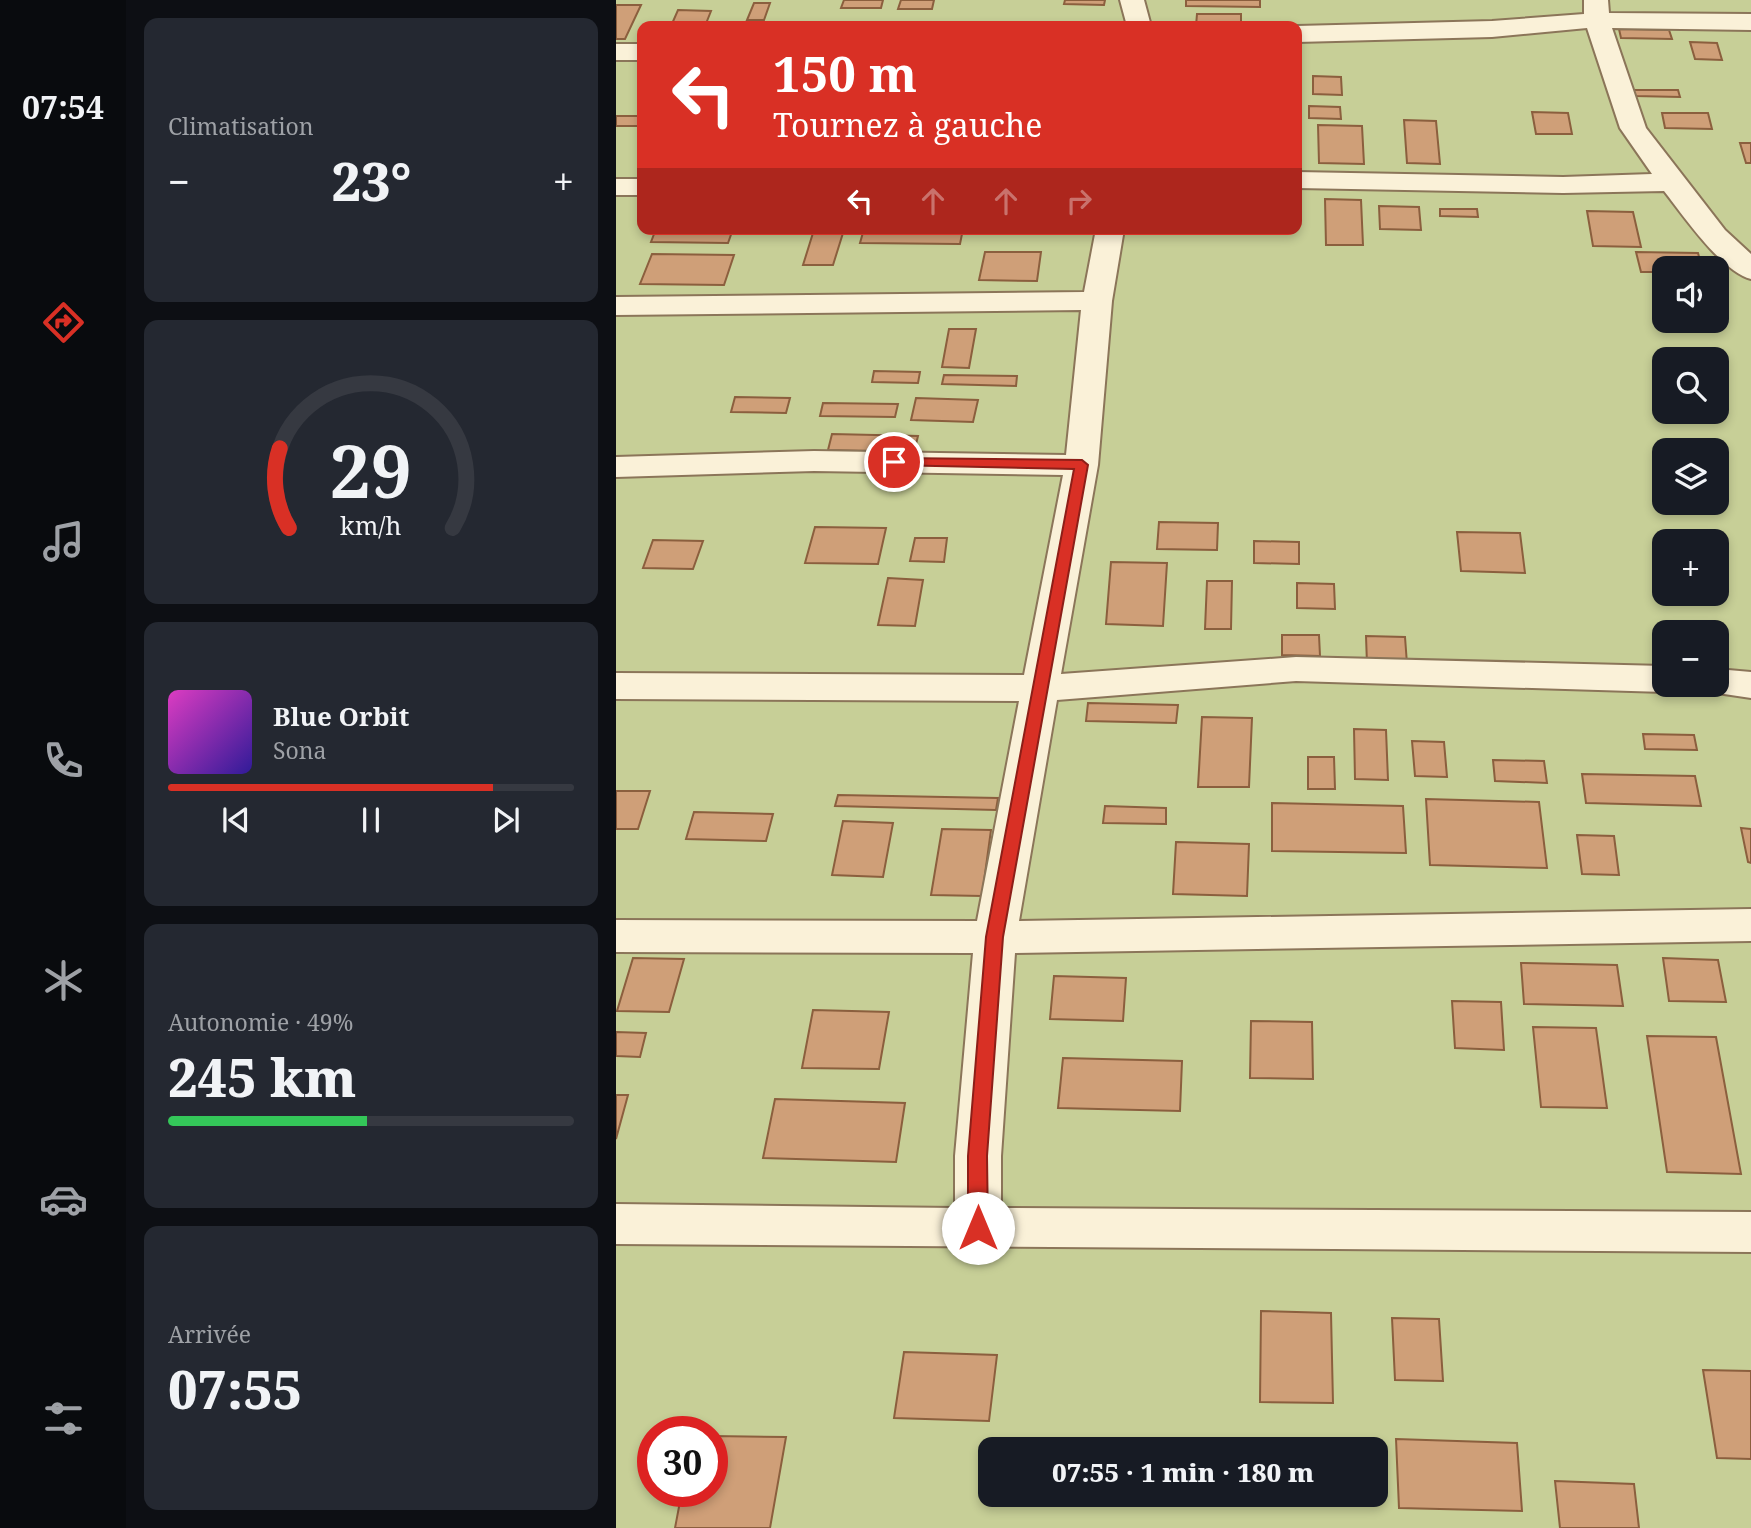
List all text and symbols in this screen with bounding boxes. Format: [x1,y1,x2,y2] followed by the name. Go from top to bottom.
[773,40,917,106] text: 150 m
[658,49,749,140] icon: left
[22,85,104,128] text: 07:54
[773,103,1042,146] text: Tournez à gauche
[168,110,314,142] text: Climatisation
[331,145,411,216] text: 23°
[168,155,190,207] text: −
[553,155,574,207] text: +
[841,182,879,220] icon: left
[914,182,952,220] icon: ahead
[987,182,1025,220] icon: ahead
[1060,182,1098,220] icon: right
[1652,256,1729,697] map controls
[1652,256,1729,333] button: sound
[39,298,88,347] icon: directions
[1652,347,1729,424] button: search
[330,420,412,519] text: 29
[864,432,924,492] pin
[1652,438,1729,515] button: layers
[875,443,913,481] icon: arrive
[340,508,402,542] text: km/h
[39,517,88,566] icon: music
[1652,529,1729,606] button: +
[1652,620,1729,697] button: −
[273,698,409,734] text: Blue Orbit
[273,734,327,766] text: Sona
[39,736,88,785] icon: phone
[217,801,255,839] icon: previous
[352,801,390,839] icon: pause
[487,801,525,839] icon: next
[39,956,88,1005] icon: climate
[168,1006,353,1038] text: Autonomie · 49%
[168,1041,356,1112] text: 245 km
[39,1175,88,1224] icon: car
[941,1191,1015,1265] position arrow
[168,1318,251,1350] text: Arrivée
[168,1353,302,1424] text: 07:55
[39,1394,88,1443] icon: filters
[637,1416,728,1507] speed limit sign: 30
[1052,1454,1314,1490] text: 07:55 · 1 min · 180 m

